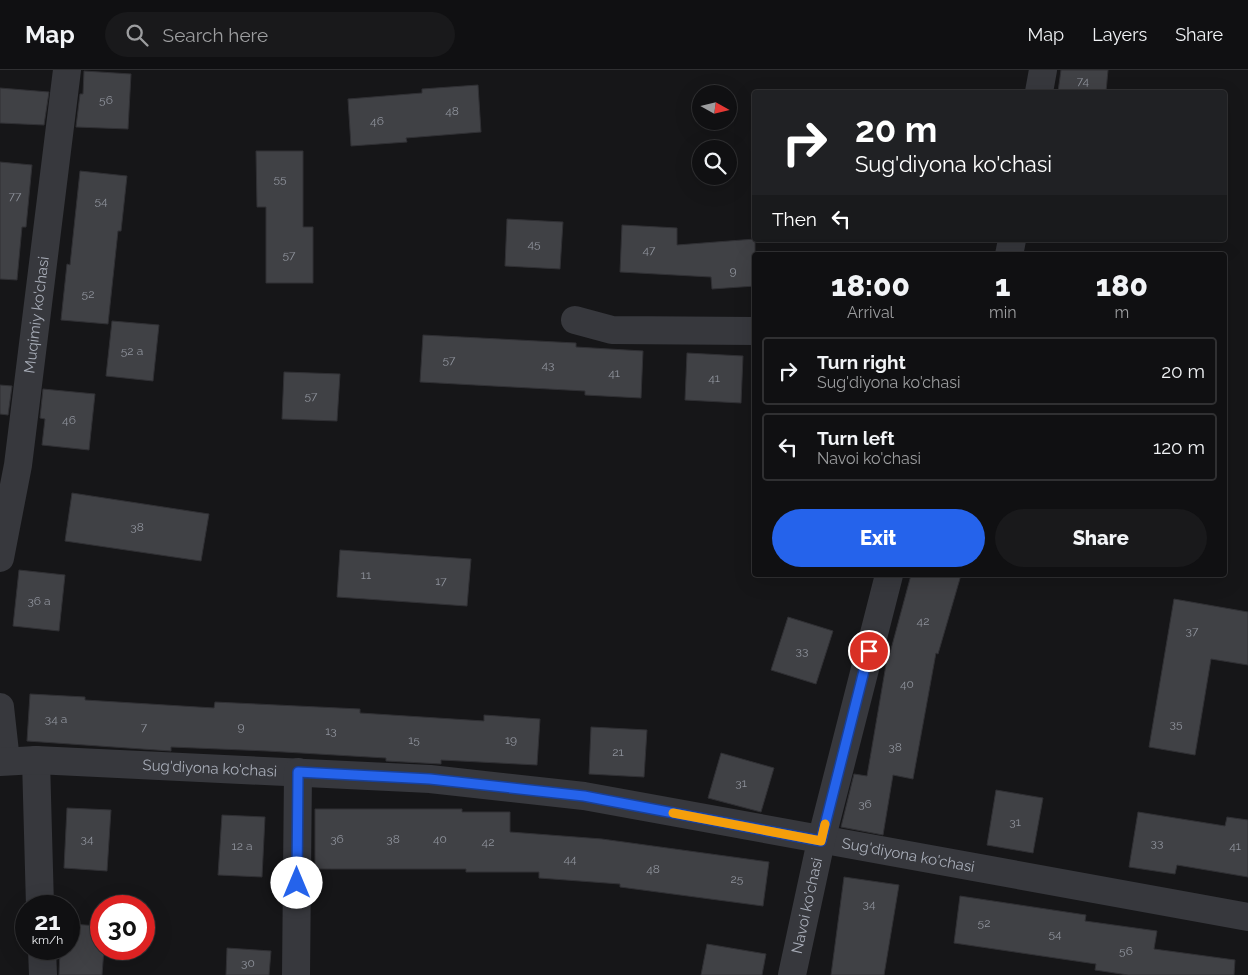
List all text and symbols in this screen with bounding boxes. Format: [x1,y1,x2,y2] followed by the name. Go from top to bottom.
[105,12,455,57] search box
[25,20,75,49] text: Map
[123,21,151,49] icon: search
[163,24,268,46] text: Search here
[1028,24,1064,45] text: Map
[1092,24,1147,45] text: Layers
[1175,24,1223,45] text: Share
[1077,74,1090,88] house number: 74
[692,85,738,130] north arrow
[692,85,737,185] map controls
[99,93,113,107] house number: 56
[445,104,459,118] house number: 48
[855,109,937,150] text: 20 m
[772,110,837,175] icon: right
[370,114,384,128] house number: 46
[692,140,737,185] button: search
[855,151,1052,177] text: Sug'diyona ko'chasi
[273,172,287,186] house number: 55
[9,189,22,203] house number: 77
[94,194,108,208] house number: 54
[827,205,855,233] icon: left
[772,208,817,230] text: Then
[527,237,541,251] house number: 45
[643,243,656,257] house number: 47
[283,248,296,262] house number: 57
[20,255,53,374] street label: Muqimiy ko'chasi
[729,264,737,278] house number: 9
[831,268,910,303] text: 18:00
[995,268,1011,303] text: 1
[1096,268,1148,303] text: 180
[82,287,94,301] house number: 52
[847,303,894,322] text: Arrival
[989,303,1017,322] text: min
[1114,303,1129,322] text: m
[121,344,143,358] house number: 52 а
[817,351,906,373] text: Turn right
[443,353,456,367] house number: 57
[774,357,802,385] icon: right
[542,358,554,372] house number: 43
[1161,360,1205,382] text: 20 m
[608,366,620,380] house number: 41
[708,371,720,385] house number: 41
[817,373,960,392] text: Sug'diyona ko'chasi
[305,389,318,403] house number: 57
[62,413,76,427] house number: 46
[817,427,894,449] text: Turn left
[774,433,802,461] icon: left
[1153,436,1205,458] text: 120 m
[817,449,921,468] text: Navoi ko'chasi
[772,509,985,567] button: Exit
[995,509,1207,567] button: Share
[130,520,144,534] house number: 38
[361,568,371,582] house number: 11
[435,574,447,588] house number: 17
[27,594,51,608] house number: 36 а
[917,614,929,628] house number: 42
[1186,624,1199,638] house number: 37
[848,630,890,672] pin
[855,637,883,665] icon: arrive
[796,644,808,658] house number: 33
[900,677,914,691] house number: 40
[45,712,67,726] house number: 34 а
[1170,717,1183,731] house number: 35
[141,720,148,734] house number: 7
[237,720,245,734] house number: 9
[325,724,337,738] house number: 13
[408,733,420,747] house number: 15
[505,733,517,747] house number: 19
[888,740,902,754] house number: 38
[612,745,624,759] house number: 21
[142,756,277,781] street label: Sug'diyona ko'chasi
[735,776,747,790] house number: 31
[858,797,872,811] house number: 36
[1009,815,1021,829] house number: 31
[81,832,94,846] house number: 34
[330,832,344,846] house number: 36
[386,832,400,846] house number: 38
[433,832,447,846] house number: 40
[840,834,976,876] street label: Sug'diyona ko'chasi
[482,835,494,849] house number: 42
[1151,836,1163,850] house number: 33
[232,839,253,853] house number: 12 а
[1229,839,1241,853] house number: 41
[563,852,577,866] house number: 44
[270,856,322,908] position arrow
[788,856,826,955] street label: Navoi ko'chasi
[646,862,660,876] house number: 48
[731,872,744,886] house number: 25
[90,895,155,960] speed limit sign: 30
[863,897,876,911] house number: 34
[34,906,61,936] text: 21
[978,916,990,930] house number: 52
[1048,927,1062,941] house number: 54
[32,933,63,947] text: km/h
[1119,944,1133,958] house number: 56
[241,956,255,970] house number: 30

